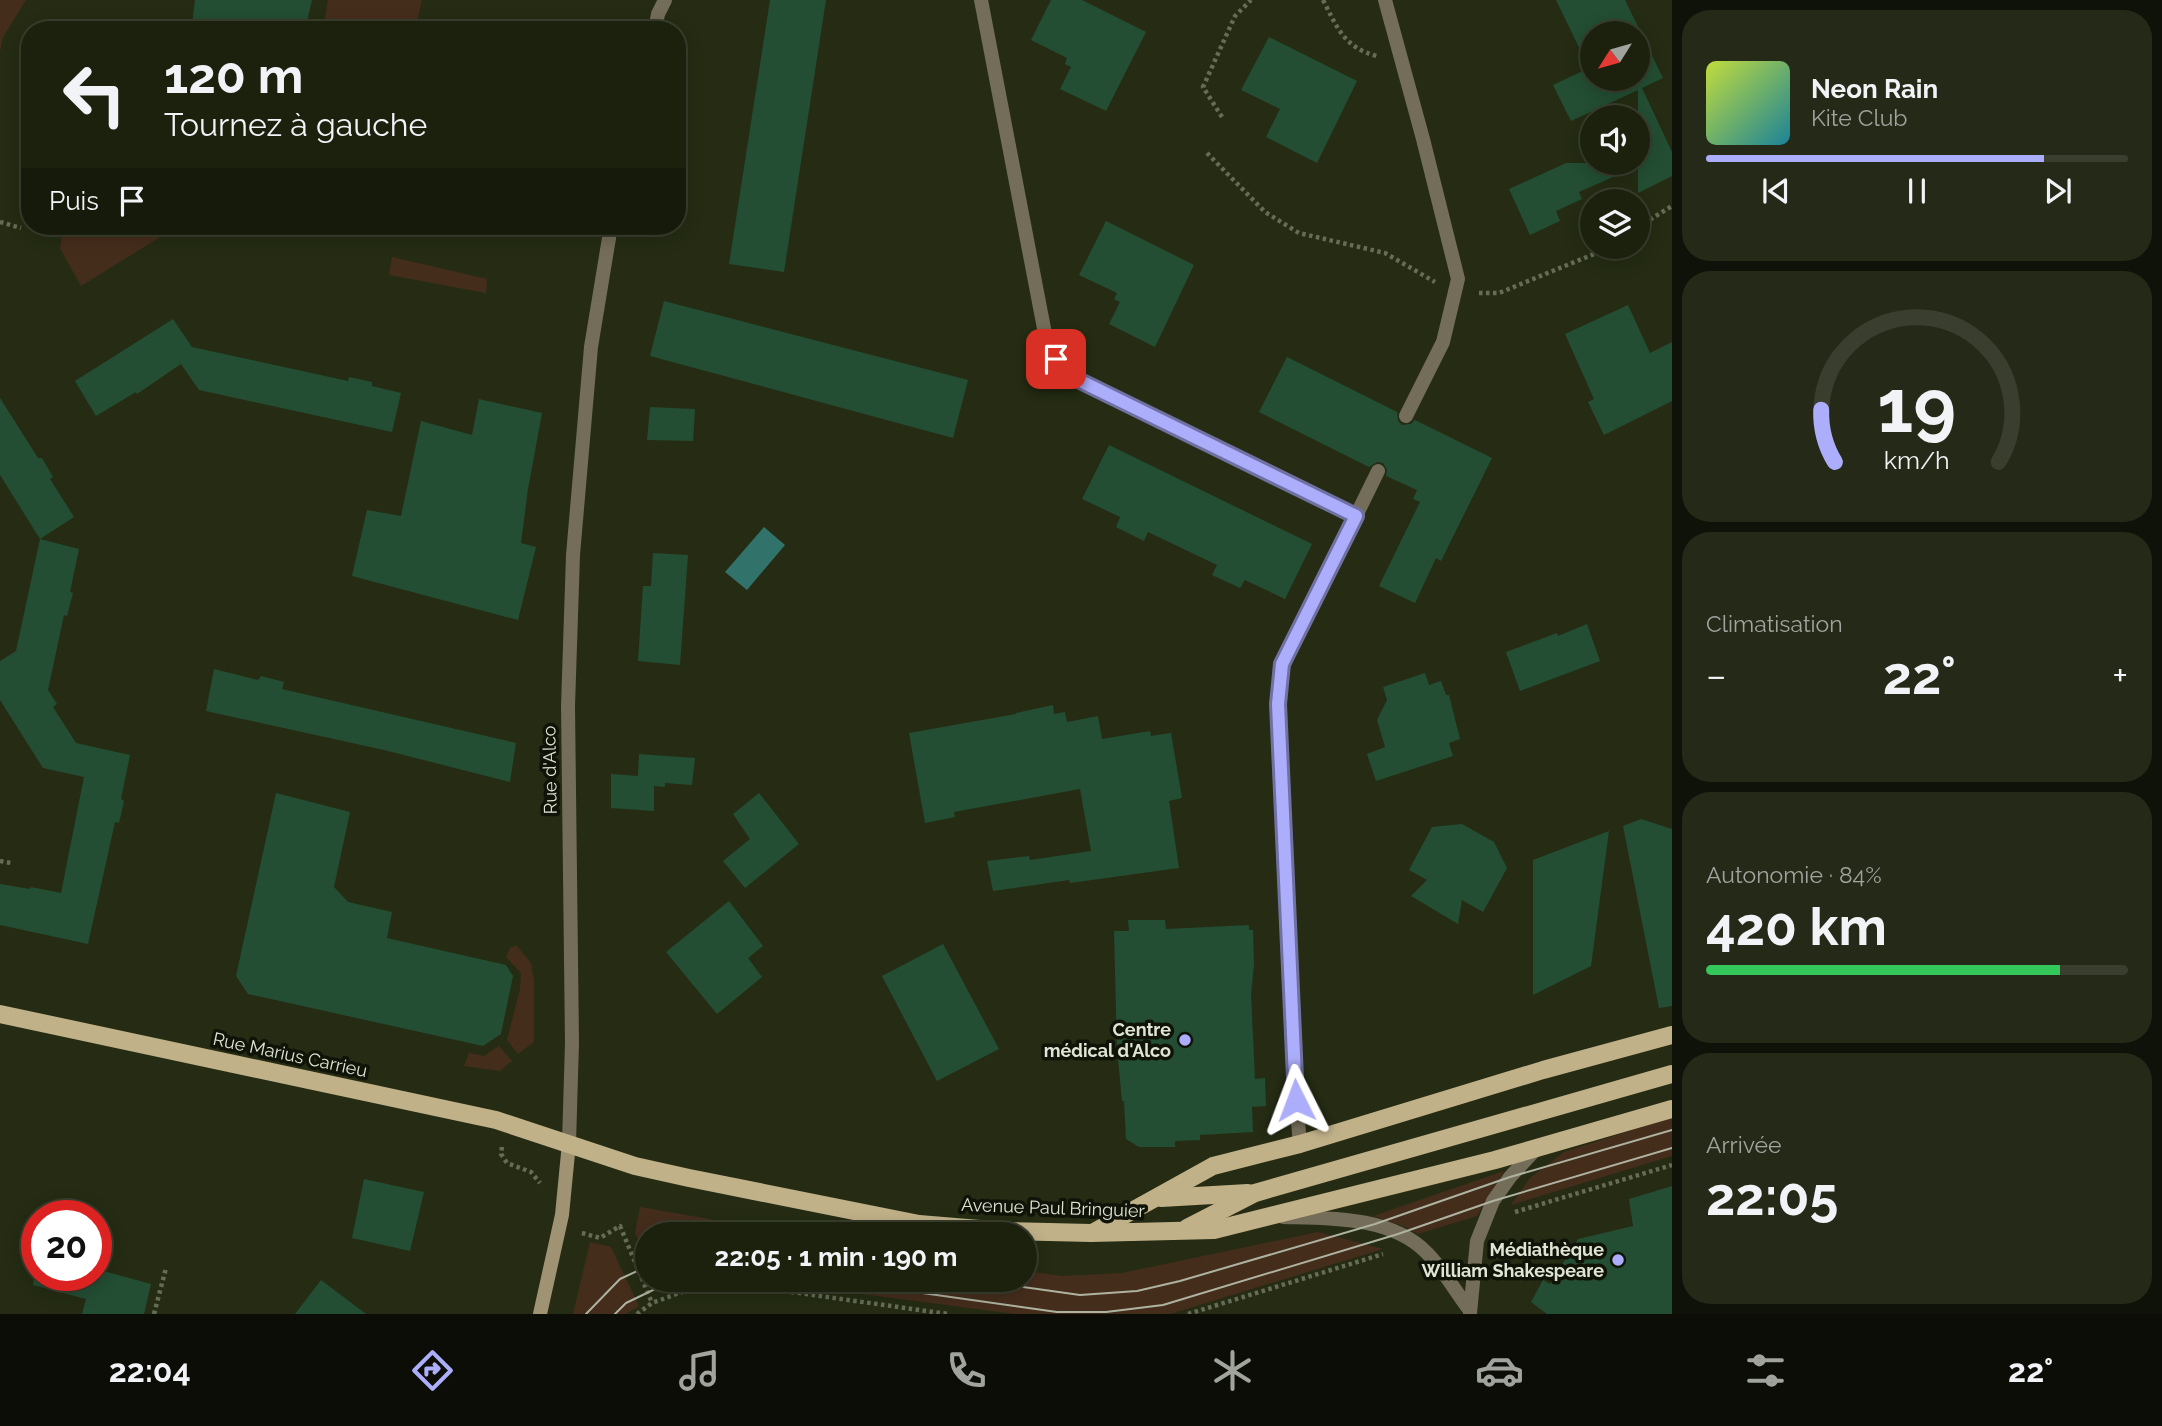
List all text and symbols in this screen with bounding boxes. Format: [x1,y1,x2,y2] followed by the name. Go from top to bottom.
[1580,21,1650,91] north arrow
[1580,21,1650,259] map controls
[164,47,303,104] text: 120 m
[49,49,140,140] icon: left
[1811,74,1938,104] text: Neon Rain
[1811,104,1908,131] text: Kite Club
[1580,105,1650,175] button: sound
[164,106,427,143] text: Tournez à gauche
[1757,172,1795,210] icon: previous
[1898,172,1936,210] icon: pause
[2039,172,2077,210] icon: next
[113,182,151,220] icon: arrive
[49,186,99,216] text: Puis
[1580,189,1650,259] button: layers
[1026,329,1086,389] pin
[1037,340,1075,378] icon: arrive
[1878,365,1956,450] text: 19
[1884,445,1950,475] text: km/h
[1706,610,1843,637] text: Climatisation
[1883,645,1956,706] text: 22°
[1706,653,1726,698] text: −
[2112,653,2128,698] text: +
[538,725,561,814] street label: Rue d'Alco
[1706,861,1882,888] text: Autonomie · 84%
[1706,896,1887,957] text: 420 km
[1044,1019,1171,1061] place label: Centre médical d'Alco
[211,1028,369,1081] street label: Rue Marius Carrieu
[1177,1032,1193,1048] marker: Centre médical d'Alco
[1259,1063,1333,1137] position arrow
[1706,1131,1782,1158] text: Arrivée
[1706,1166,1838,1227] text: 22:05
[961,1194,1146,1221] street label: Avenue Paul Bringuier
[21,1200,112,1291] speed limit sign: 20
[1421,1239,1604,1281] place label: Médiathèque William Shakespeare
[715,1242,957,1272] text: 22:05 · 1 min · 190 m
[1610,1252,1626,1268] marker: Médiathèque William Shakespeare
[408,1346,457,1395] icon: directions
[675,1346,724,1395] icon: music
[942,1346,991,1395] icon: phone
[1208,1346,1257,1395] icon: climate
[1475,1346,1524,1395] icon: car
[1741,1346,1790,1395] icon: filters
[109,1352,191,1389] text: 22:04
[2008,1352,2053,1389] text: 22°

